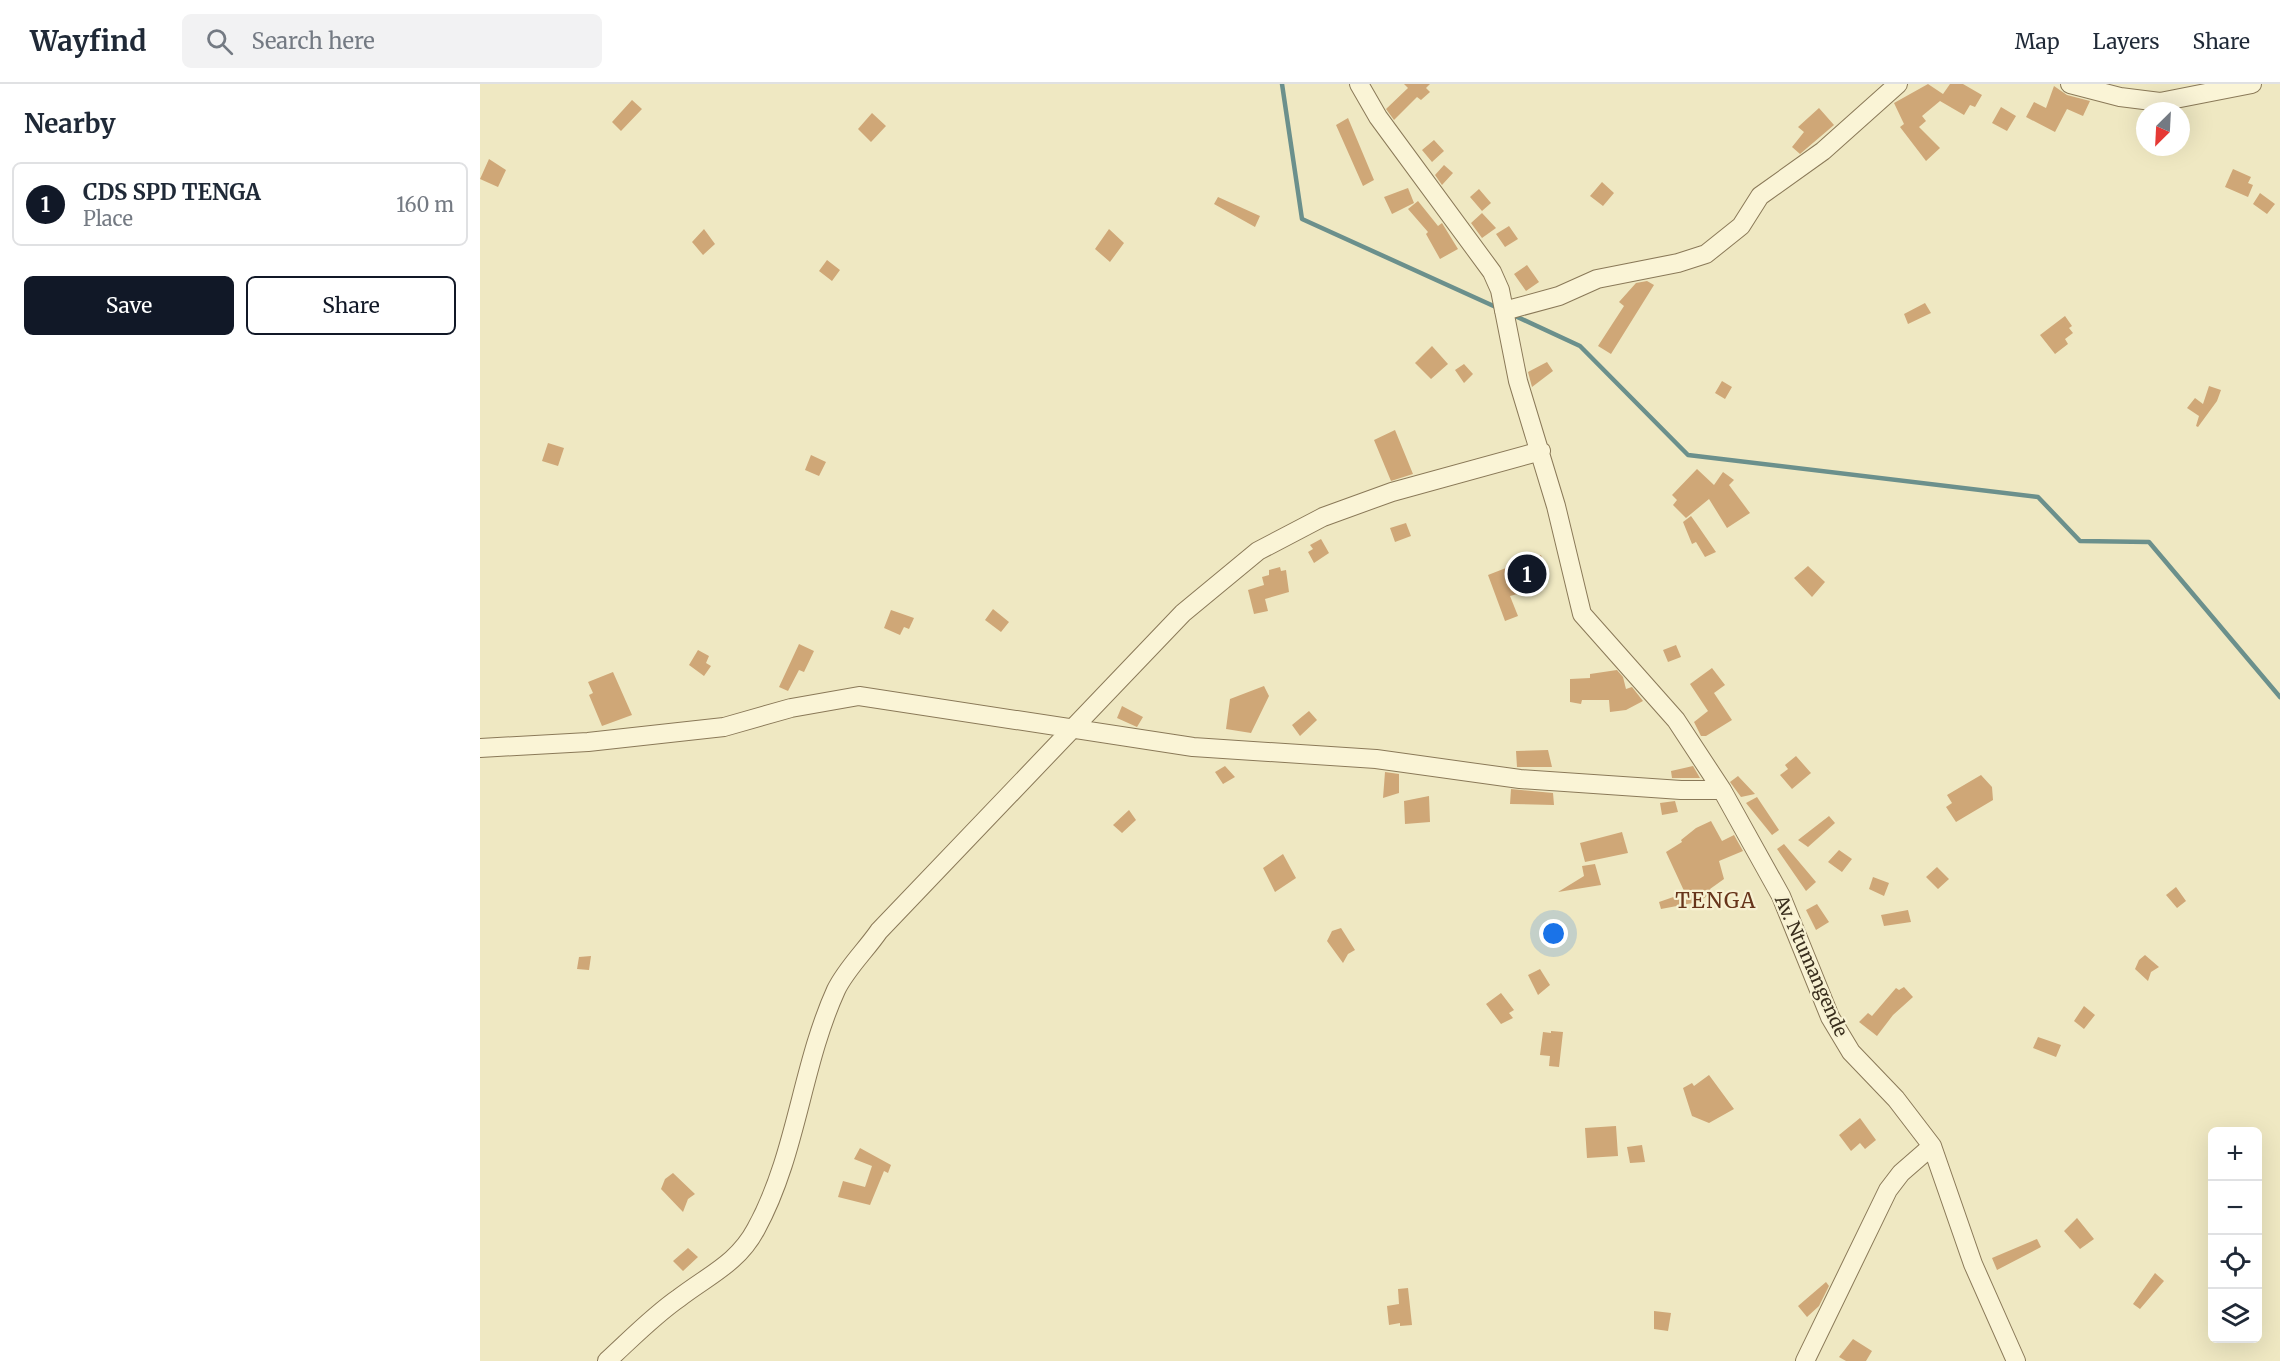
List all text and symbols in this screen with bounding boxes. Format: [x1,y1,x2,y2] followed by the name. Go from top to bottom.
[182,14,602,68] search box
[30,23,146,59] text: Wayfind
[203,25,236,58] icon: search
[251,27,375,55] text: Search here
[2015,28,2060,55] text: Map
[2093,28,2160,55] text: Layers
[2193,28,2250,55] text: Share
[2136,102,2190,156] north arrow
[24,107,116,140] text: Nearby
[83,178,261,206] text: CDS SPD TENGA
[41,192,50,217] text: 1
[396,192,454,217] text: 160 m
[83,206,133,231] text: Place
[24,276,234,335] button: Save
[246,276,456,335] button: Share
[1508,552,1546,596] pin: 1
[1675,887,1757,914] district label: TENGA
[1770,891,1853,1040] street label: Av. Ntumangende
[1539,919,1568,948] your location
[2208,1127,2262,1343] map controls
[2208,1127,2262,1181] button: +
[2208,1181,2262,1235] button: −
[2208,1235,2262,1289] button: locate
[2208,1289,2262,1343] button: layers

